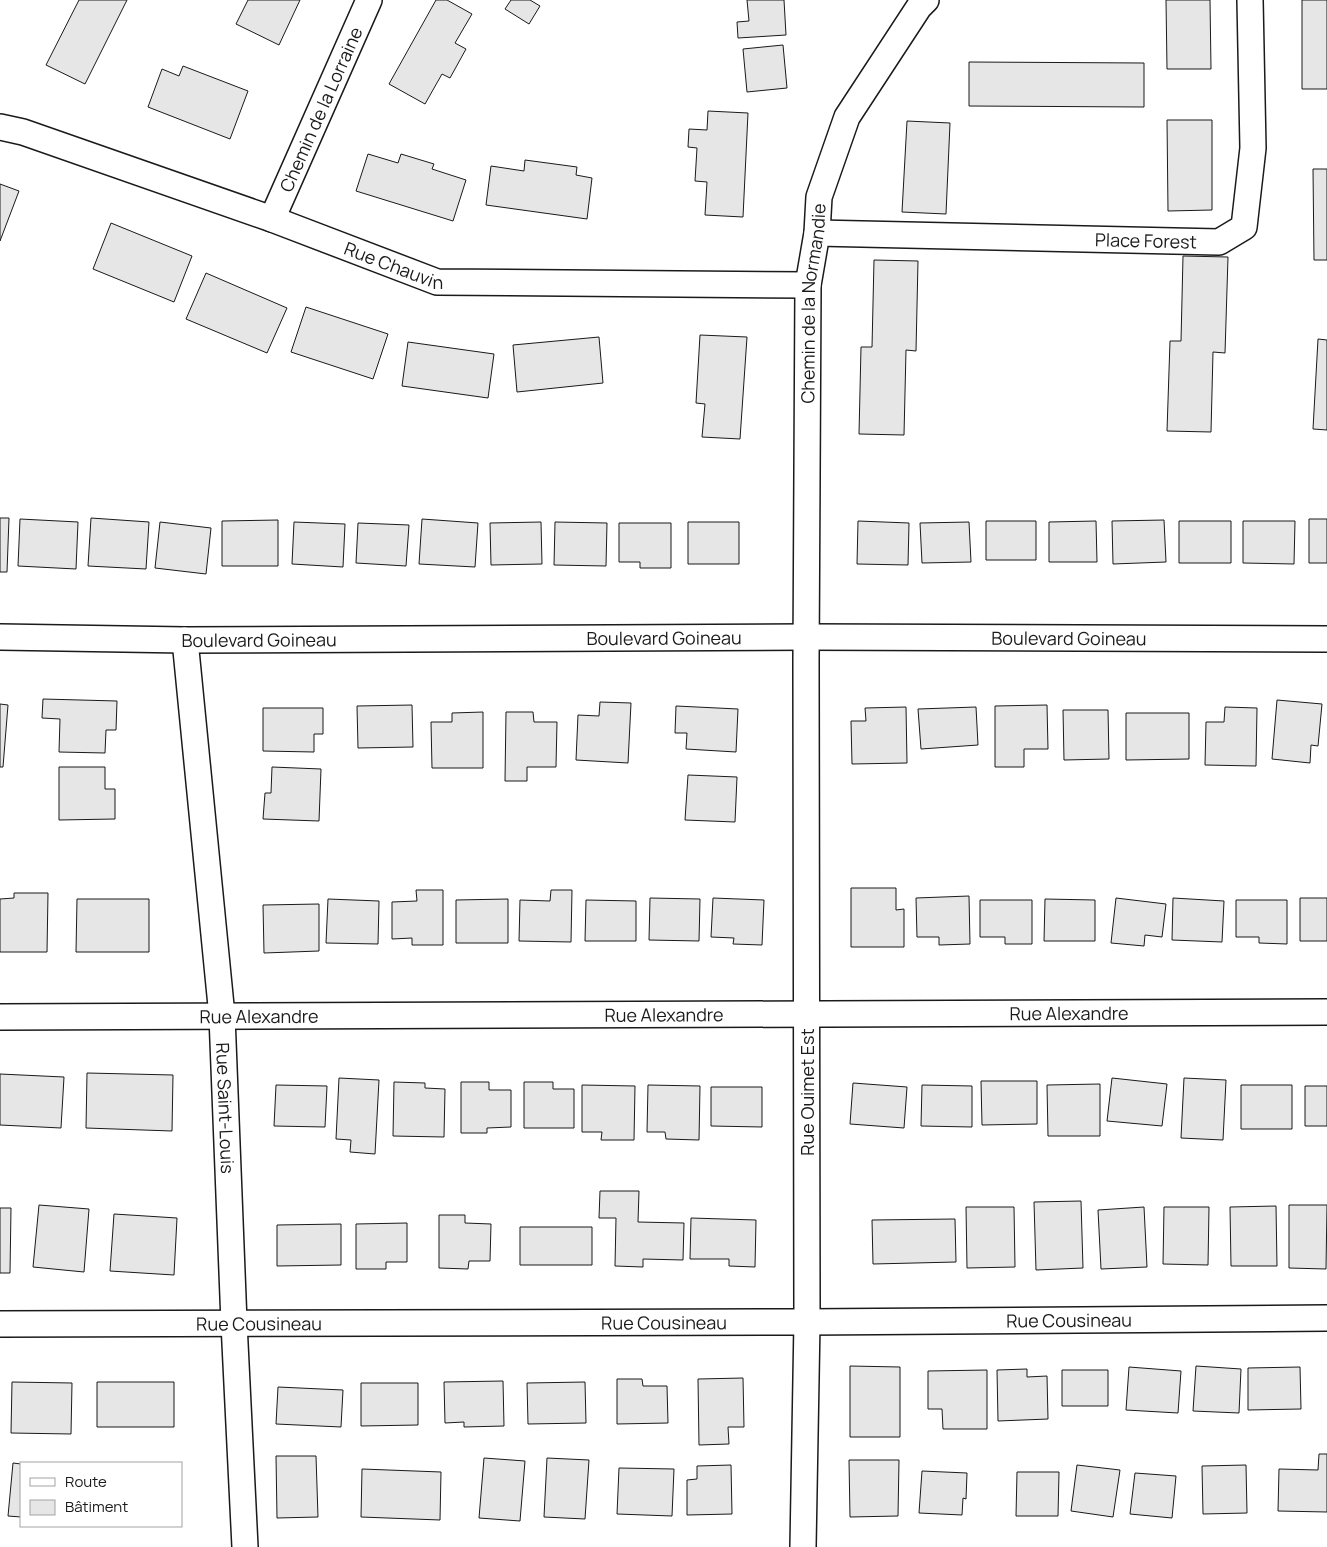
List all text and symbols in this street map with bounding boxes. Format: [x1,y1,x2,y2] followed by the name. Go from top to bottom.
[274,23,368,196] street label: Chemin de la Lorraine
[795,203,831,404] street label: Chemin de la Normandie
[1095,227,1197,254] street label: Place Forest
[341,236,443,294] street label: Rue Chauvin
[586,625,742,650] street label: Boulevard Goineau
[991,626,1147,650] street label: Boulevard Goineau
[181,627,337,652] street label: Boulevard Goineau
[1009,1001,1129,1025] street label: Rue Alexandre
[604,1002,724,1027] street label: Rue Alexandre
[199,1004,319,1028] street label: Rue Alexandre
[795,1028,819,1156] street label: Rue Ouimet Est
[211,1042,240,1174] street label: Rue Saint-Louis
[1006,1308,1132,1332] street label: Rue Cousineau
[601,1310,727,1335] street label: Rue Cousineau
[196,1311,322,1336] street label: Rue Cousineau
[20,1462,182,1527] legend
[65,1471,107,1492] text: Route
[65,1496,128,1517] text: Bâtiment

